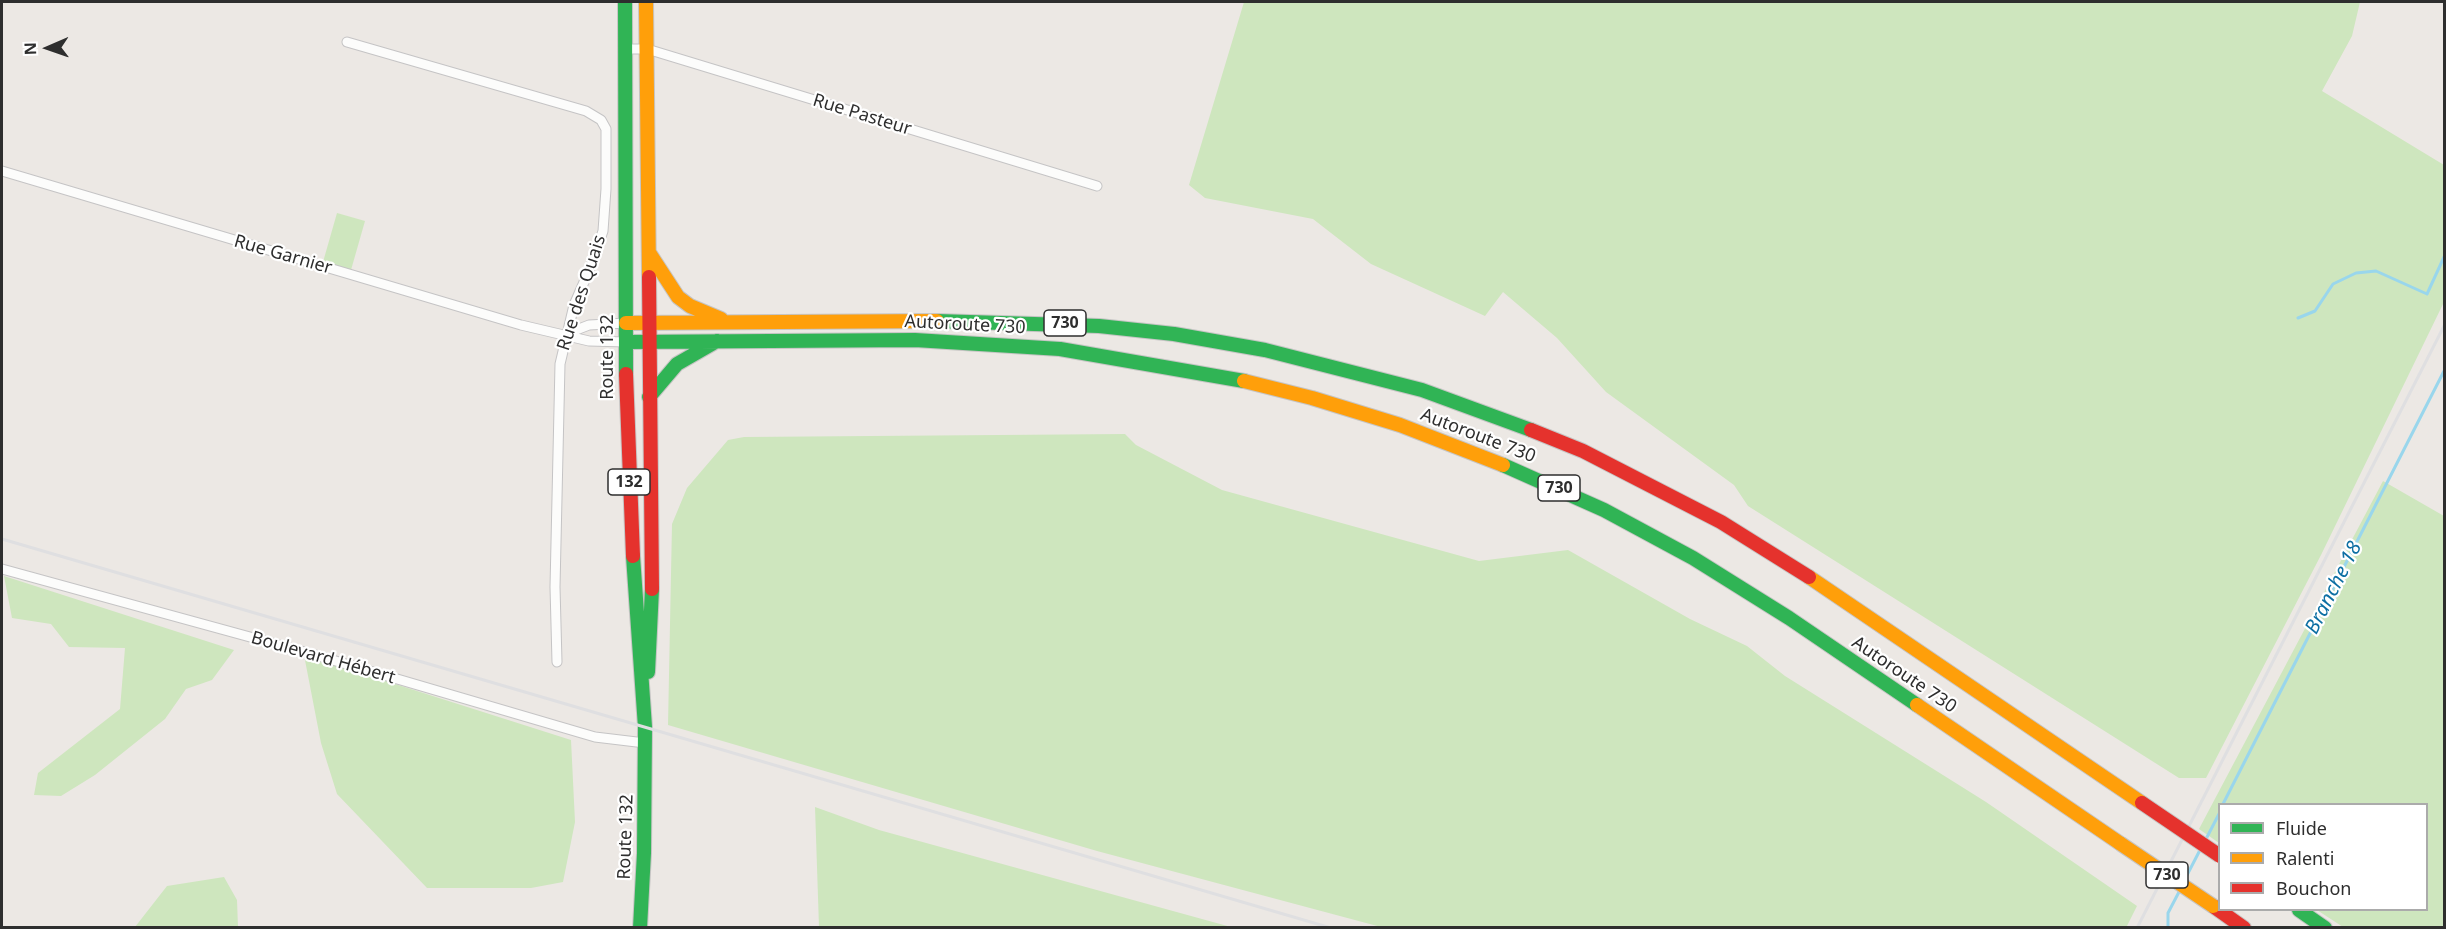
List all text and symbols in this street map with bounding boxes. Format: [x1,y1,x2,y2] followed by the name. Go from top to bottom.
[18,18,78,78] north arrow
[19,42,41,56] text: N
[810,90,914,140] street label: Rue Pasteur
[231,231,335,279] street label: Rue Garnier
[553,232,611,354] street label: Rue des Quais
[1044,310,1086,336] road number: 730
[904,311,1026,339] street label: Autoroute 730
[597,314,619,400] street label: Route 132
[1417,404,1539,468] street label: Autoroute 730
[608,469,650,495] road number: 132
[1538,475,1580,501] road number: 730
[2301,538,2367,638] water label: Branche 18
[248,627,398,689] street label: Boulevard Hébert
[1848,632,1960,718] street label: Autoroute 730
[614,794,638,880] street label: Route 132
[2218,803,2428,911] legend
[2276,816,2327,840] text: Fluide
[2276,846,2334,870] text: Ralenti
[2146,862,2188,888] road number: 730
[2276,876,2352,900] text: Bouchon

